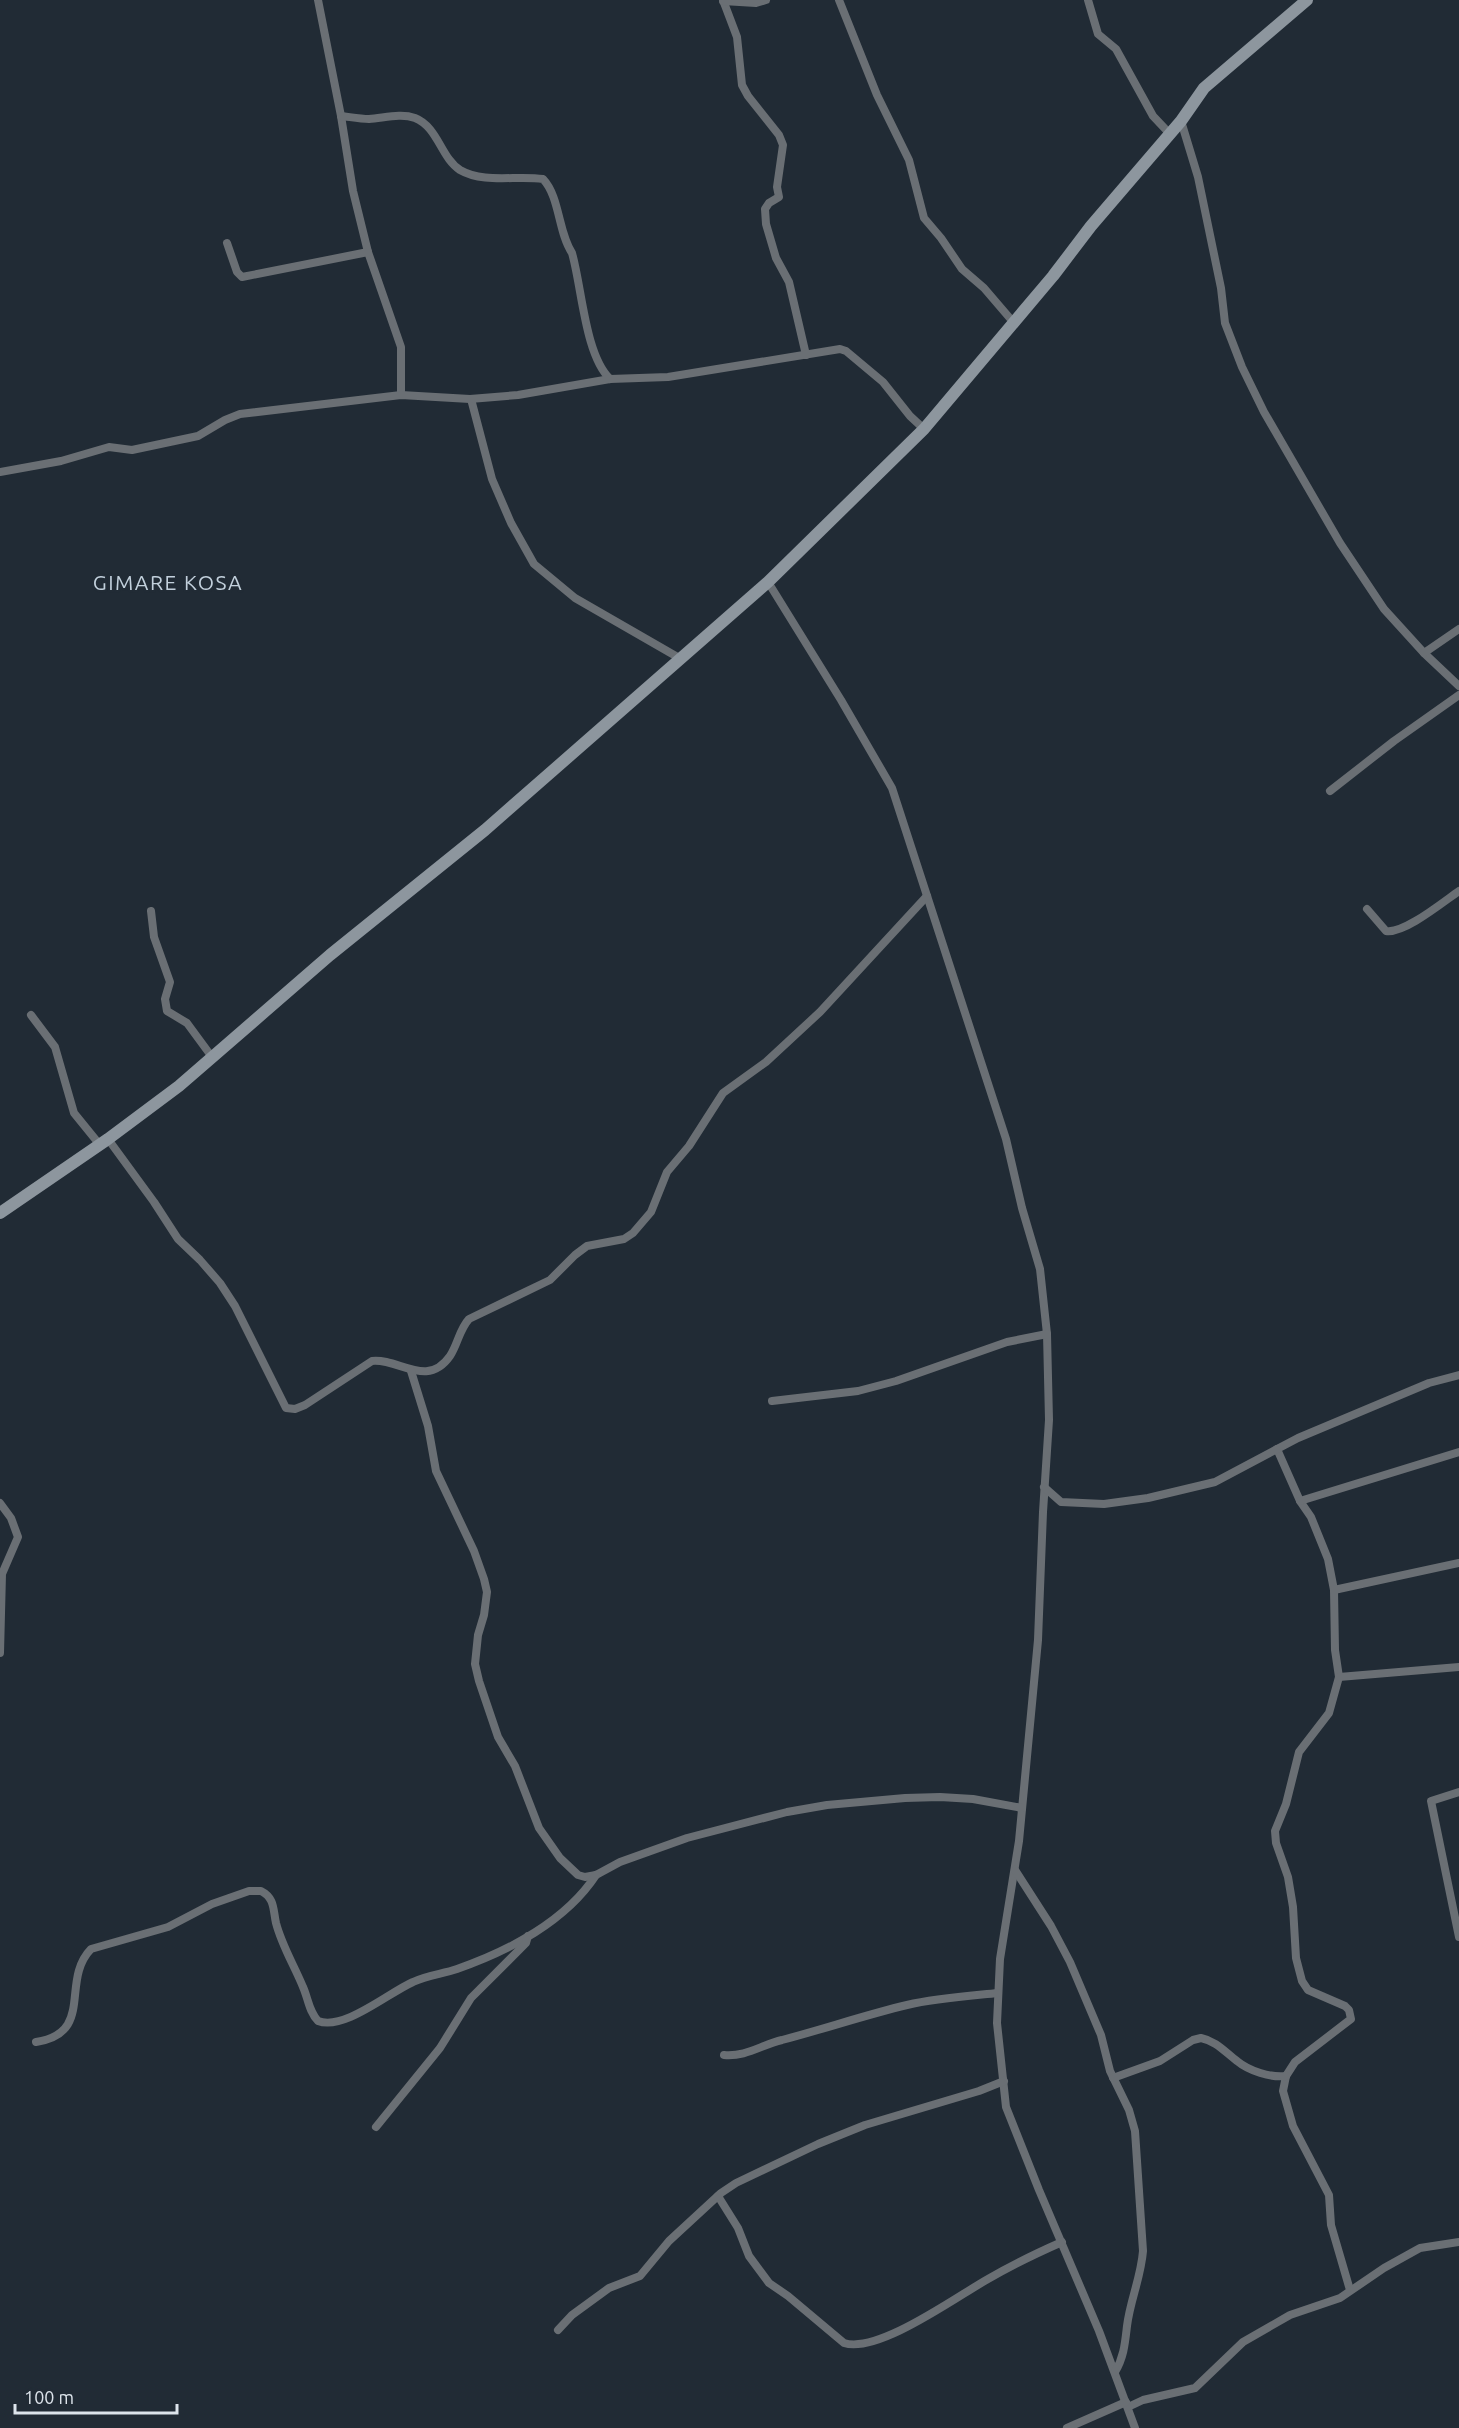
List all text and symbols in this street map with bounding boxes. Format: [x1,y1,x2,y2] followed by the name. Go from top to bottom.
[93,570,243,594] district label: GIMARE KOSA
[15,2377,177,2415] scale bar
[24,2387,74,2407] text: 100 m

